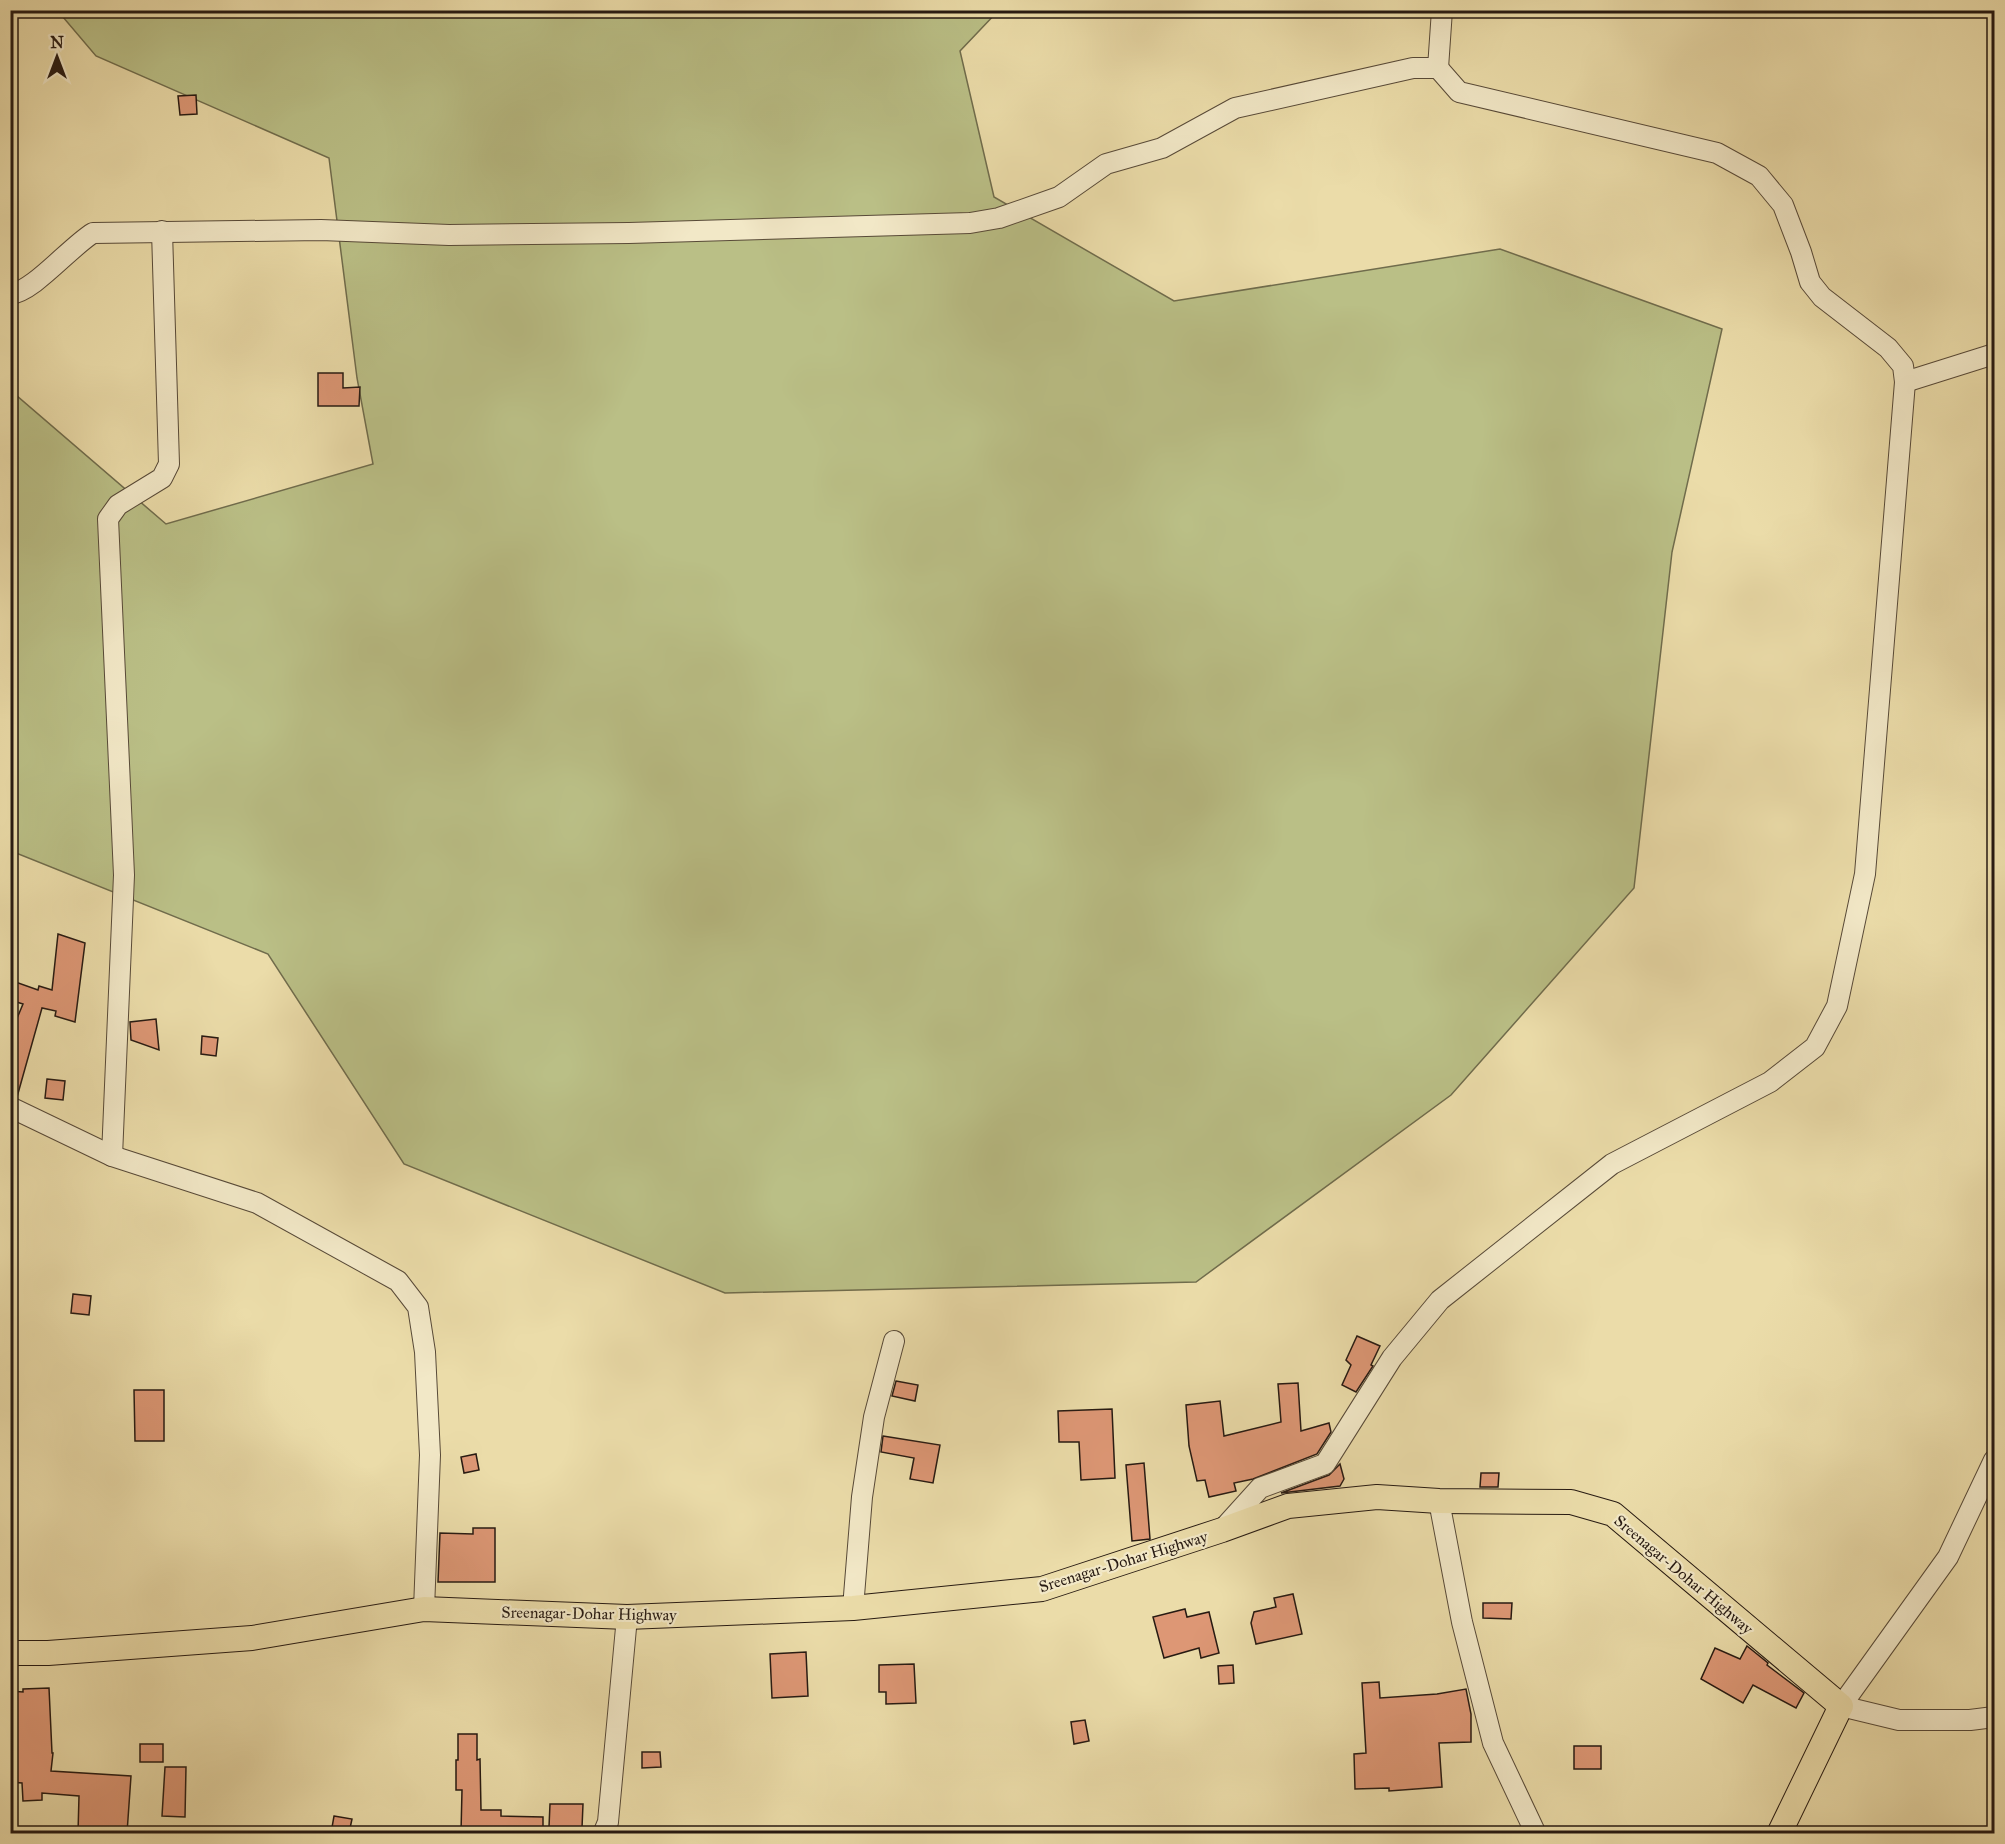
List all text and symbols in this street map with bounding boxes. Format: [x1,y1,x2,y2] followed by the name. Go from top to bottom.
[27,27,87,87] north arrow
[50,33,64,52] text: N
[1610,1511,1757,1639] street label: Sreenagar-Dohar Highway
[1037,1527,1211,1597] street label: Sreenagar-Dohar Highway
[501,1602,677,1626] street label: Sreenagar-Dohar Highway

